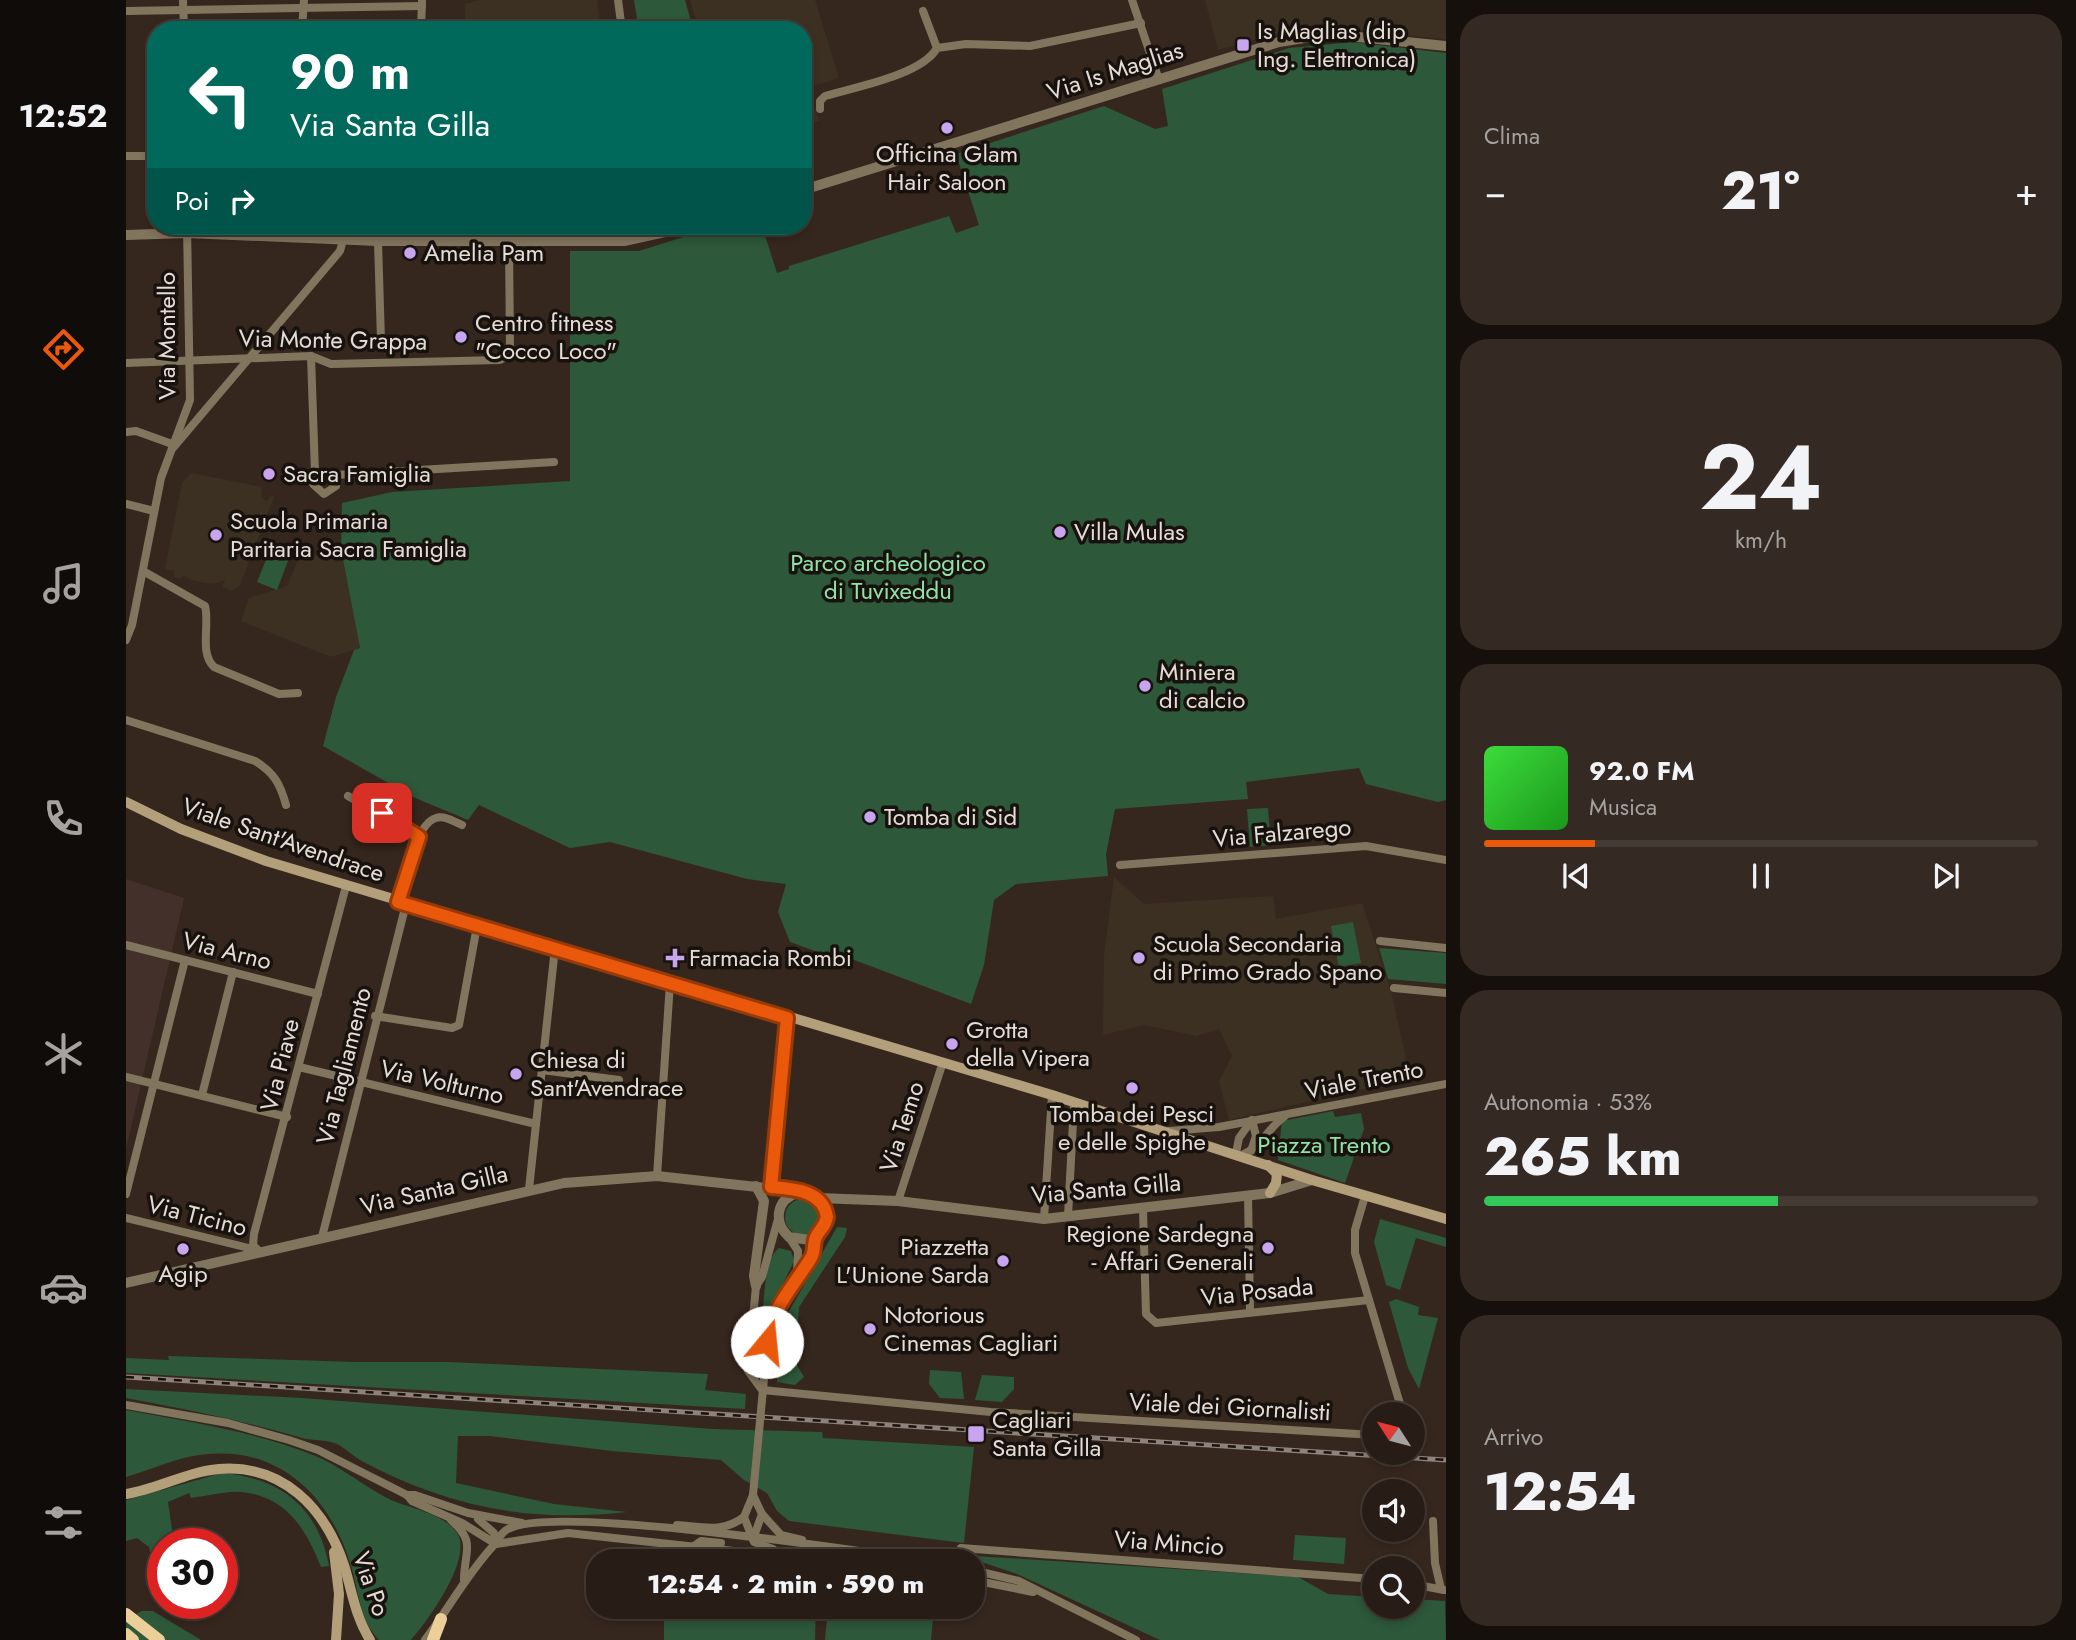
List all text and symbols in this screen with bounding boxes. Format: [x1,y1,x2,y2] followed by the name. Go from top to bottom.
[1257,13,1416,76] place label: Is Maglias (dip Ing. Elettronica)
[1042,32,1187,109] street label: Via Is Maglias
[290,37,410,107] text: 90 m
[1235,37,1251,53] marker: Is Maglias (dip Ing. Elettronica)
[175,49,266,140] icon: left
[18,93,108,139] text: 12:52
[290,102,490,148] text: Via Santa Gilla
[1484,119,1540,153] text: Clima
[939,120,955,136] marker: Officina Glam Hair Saloon
[876,136,1018,199] place label: Officina Glam Hair Saloon
[1721,153,1800,229] text: 21°
[1484,164,1506,219] text: −
[2015,164,2038,219] text: +
[175,182,209,220] text: Poi
[223,182,261,220] icon: right
[424,235,544,270] place label: Amelia Pam
[402,245,418,261] marker: Amelia Pam
[149,272,184,400] street label: Via Montello
[475,305,617,368] place label: Centro fitness "Cocco Loco"
[238,320,428,359] street label: Via Monte Grappa
[39,325,88,374] icon: directions
[453,329,469,345] marker: Centro fitness "Cocco Loco"
[1699,412,1823,543] text: 24
[283,456,431,491] place label: Sacra Famiglia
[261,466,277,482] marker: Sacra Famiglia
[230,503,467,566] place label: Scuola Primaria Paritaria Sacra Famiglia
[1074,514,1185,549] place label: Villa Mulas
[1735,523,1787,557] text: km/h
[1052,524,1068,540] marker: Villa Mulas
[208,527,224,543] marker: Scuola Primaria Paritaria Sacra Famiglia
[790,545,986,608] park label: Parco archeologico di Tuvixeddu
[39,559,88,608] icon: music
[1159,654,1245,717] place label: Miniera di calcio
[1137,678,1153,694] marker: Miniera di calcio
[1589,752,1694,790] text: 92.0 FM
[352,783,412,843] pin
[177,788,389,891] street label: Viale Sant'Avendrace
[1589,790,1657,824] text: Musica
[39,794,88,843] icon: phone
[363,794,401,832] icon: arrive
[884,799,1017,834] place label: Tomba di Sid
[862,809,878,825] marker: Tomba di Sid
[1211,809,1353,856] street label: Via Falzarego
[1557,857,1595,895] icon: previous
[1742,857,1780,895] icon: pause
[1927,857,1965,895] icon: next
[179,923,275,978] street label: Via Arno
[1153,926,1383,989] place label: Scuola Secondaria di Primo Grado Spano
[689,940,852,975] place label: Farmacia Rombi
[667,950,683,966] marker: Farmacia Rombi
[1131,950,1147,966] marker: Scuola Secondaria di Primo Grado Spano
[307,984,380,1148] street label: Via Tagliamento
[966,1012,1090,1075] place label: Grotta della Vipera
[251,1015,308,1115] street label: Via Piave
[39,1029,88,1078] icon: climate
[944,1036,960,1052] marker: Grotta della Vipera
[530,1042,683,1105] place label: Chiesa di Sant'Avendrace
[377,1050,507,1113] street label: Via Volturno
[1302,1051,1426,1108] street label: Viale Trento
[508,1066,524,1082] marker: Chiesa di Sant'Avendrace
[870,1077,933,1177] street label: Via Temo
[1124,1080,1140,1096] marker: Tomba dei Pesci e delle Spighe
[1484,1085,1652,1119] text: Autonomia · 53%
[1050,1096,1214,1159] place label: Tomba dei Pesci e delle Spighe
[1484,1119,1682,1195] text: 265 km
[1257,1127,1391,1162] park label: Piazza Trento
[357,1156,511,1223] street label: Via Santa Gilla
[1030,1165,1182,1212] street label: Via Santa Gilla
[144,1186,251,1245] street label: Via Ticino
[1066,1216,1254,1279] place label: Regione Sardegna - Affari Generali
[836,1229,989,1292] place label: Piazzetta L'Unione Sarda
[1260,1240,1276,1256] marker: Regione Sardegna - Affari Generali
[175,1241,191,1257] marker: Agip
[995,1253,1011,1269] marker: Piazzetta L'Unione Sarda
[158,1256,208,1291] place label: Agip
[39,1263,88,1312] icon: car
[1199,1268,1315,1315] street label: Via Posada
[884,1297,1058,1360] place label: Notorious Cinemas Cagliari
[730,1305,804,1379] position arrow
[862,1321,878,1337] marker: Notorious Cinemas Cagliari
[1128,1384,1332,1429] street label: Viale dei Giornalisti
[992,1402,1101,1465] place label: Cagliari Santa Gilla
[1362,1402,1424,1465] north arrow
[1362,1402,1425,1619] map controls
[1484,1420,1543,1454] text: Arrivo
[966,1424,986,1444] marker: Cagliari Santa Gilla
[1484,1454,1637,1530] text: 12:54
[1362,1479,1425,1542] button: sound
[39,1498,88,1547] icon: filters
[1113,1521,1225,1564] street label: Via Mincio
[147,1528,238,1619] speed limit sign: 30
[344,1547,399,1621] street label: Via Po
[1362,1556,1425,1619] button: search
[647,1565,924,1603] text: 12:54 · 2 min · 590 m

